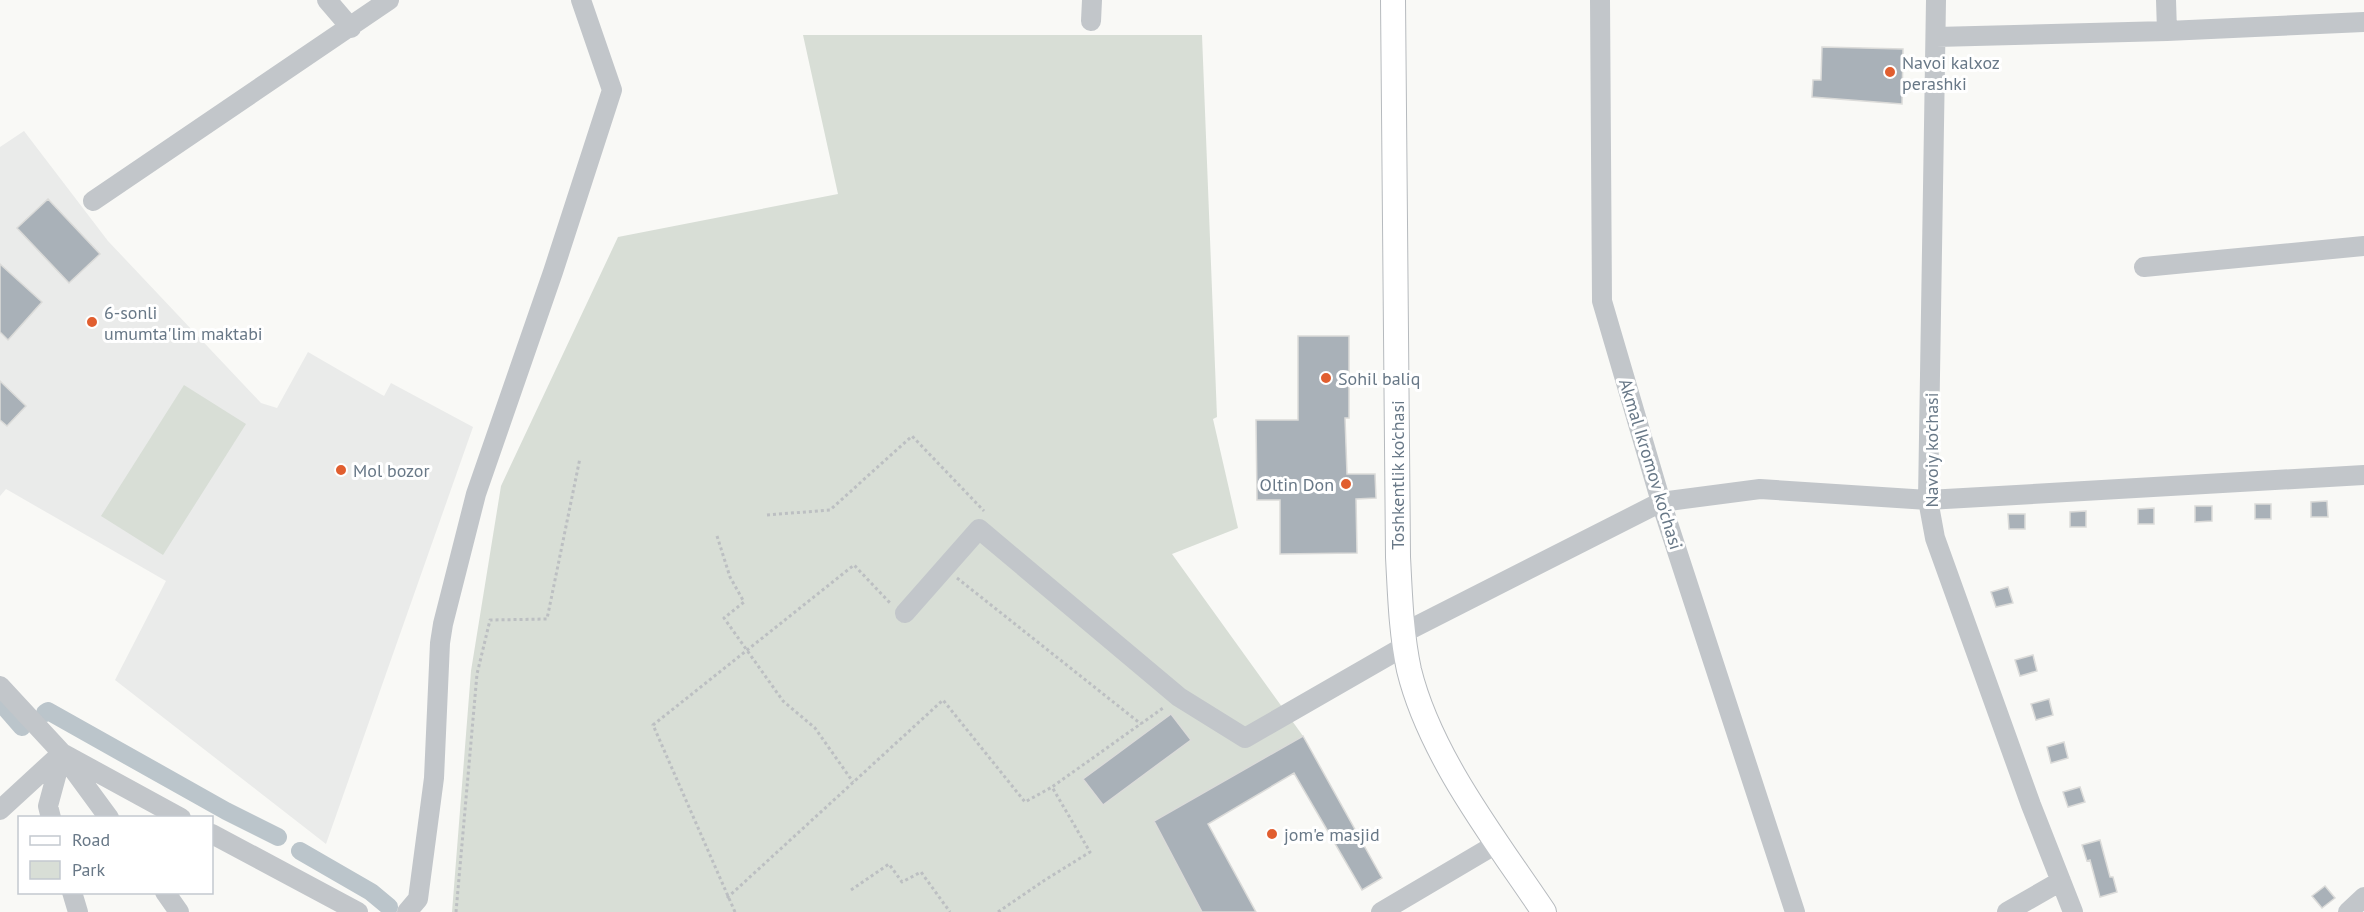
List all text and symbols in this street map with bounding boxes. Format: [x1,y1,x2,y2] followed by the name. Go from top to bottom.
[1902,51,2000,95] place label: Navoi kalxoz perashki
[1883,65,1897,79] marker: Navoi kalxoz perashki
[104,301,263,345] place label: 6-sonli umumta'lim maktabi
[85,315,99,329] marker: 6-sonli umumta'lim maktabi
[1338,367,1420,390] place label: Sohil baliq
[1319,371,1333,385] marker: Sohil baliq
[1614,376,1688,552] street label: Akmal Ikromov ko'chasi
[1920,392,1943,508] street label: Navoiy ko'chasi
[1386,400,1409,550] street label: Toshkentlik ko'chasi
[353,459,430,482] place label: Mol bozor
[334,463,348,477] marker: Mol bozor
[1260,473,1334,496] place label: Oltin Don
[1339,477,1353,491] marker: Oltin Don
[18,816,213,894] legend
[1284,823,1380,846] place label: jom'e masjid
[1265,827,1279,841] marker: jom'e masjid
[72,828,110,851] text: Road
[72,858,105,881] text: Park

